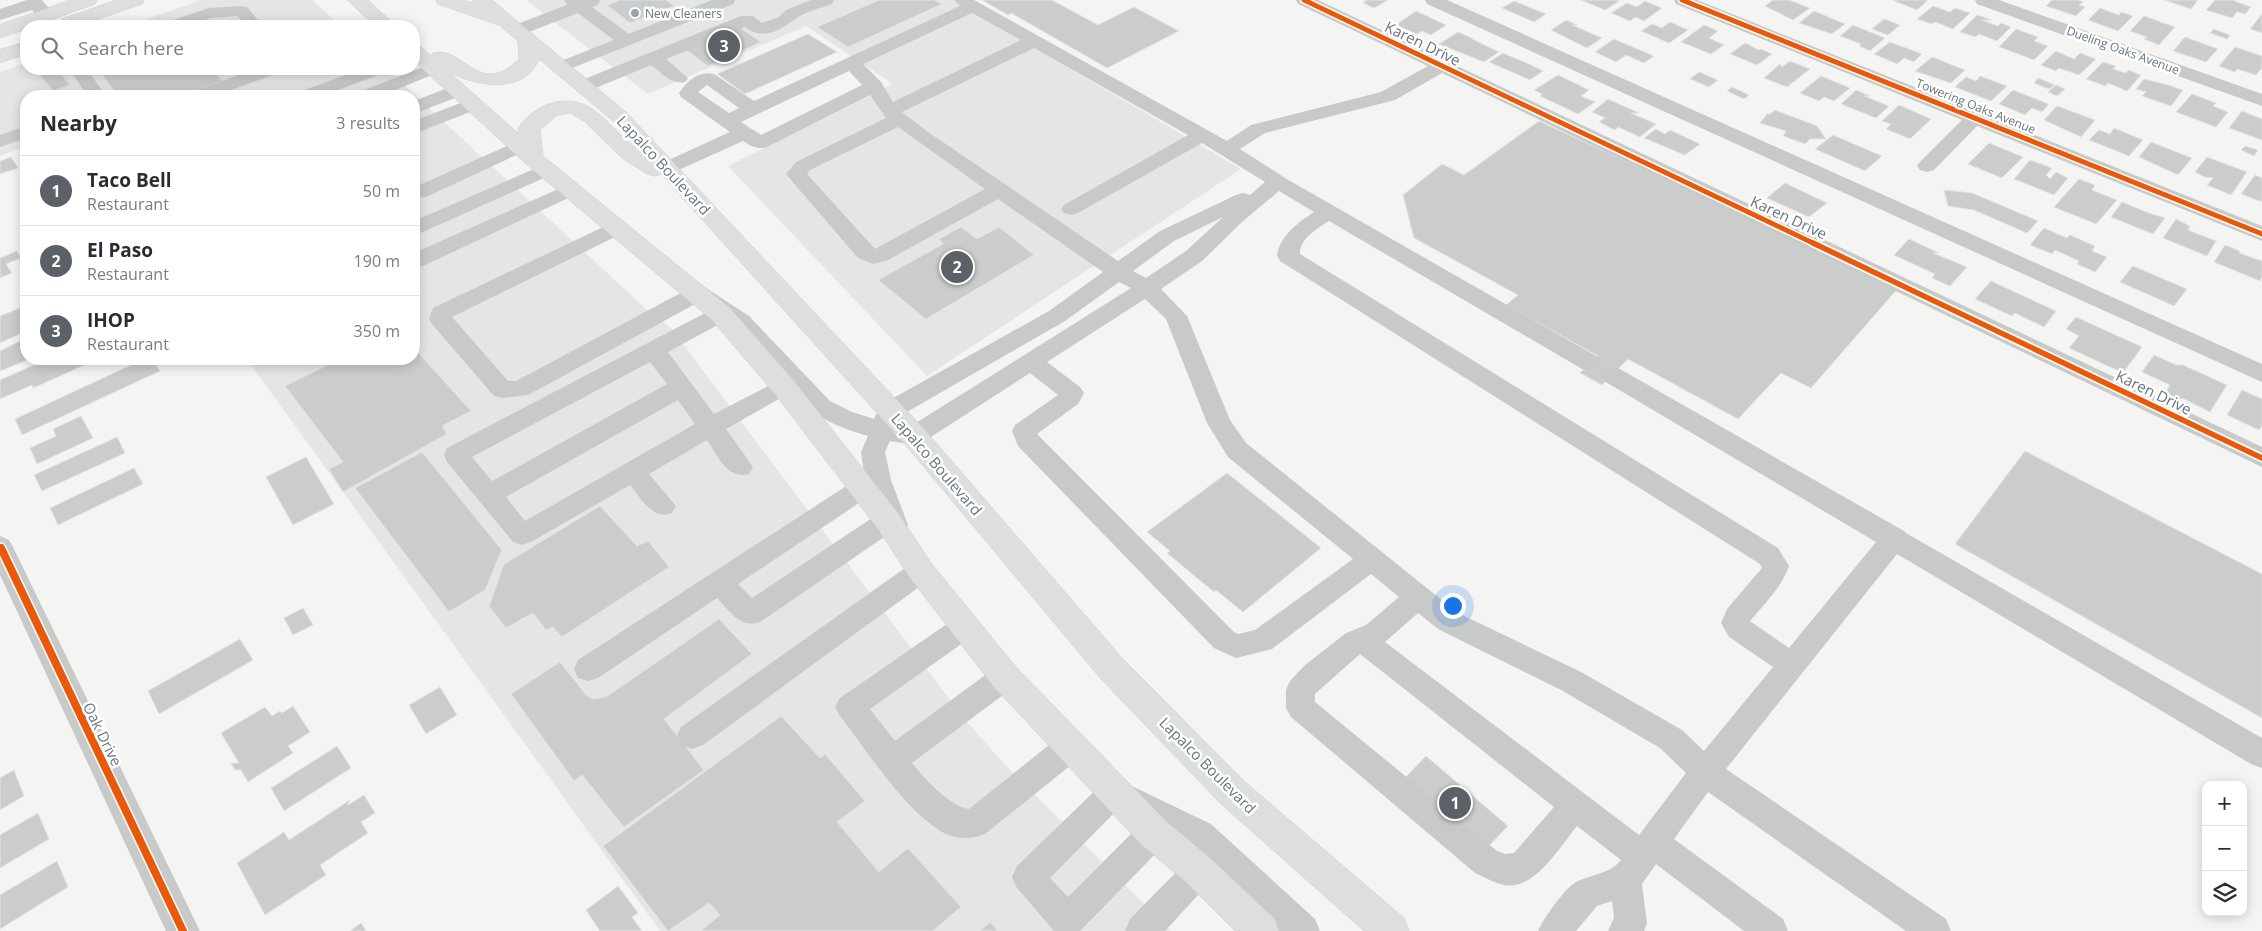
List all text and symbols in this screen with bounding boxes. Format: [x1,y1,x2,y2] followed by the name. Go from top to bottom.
[645,5,722,22] place label: New Cleaners
[629,7,641,19] marker: New Cleaners
[1382,16,1464,70] street label: Karen Drive
[20,20,420,75] search box
[2064,22,2182,78] street label: Dueling Oaks Avenue
[708,27,740,65] pin: 3
[38,34,66,62] icon: search
[78,35,184,61] text: Search here
[1914,74,2039,138] street label: Towering Oaks Avenue
[40,109,117,137] text: Nearby
[613,111,715,219] street label: Lapalco Boulevard
[336,112,400,134] text: 3 results
[87,167,172,193] text: Taco Bell
[51,180,61,202] text: 1
[363,180,400,202] text: 50 m
[1748,191,1830,243] street label: Karen Drive
[87,193,169,215] text: Restaurant
[87,237,153,263] text: El Paso
[941,248,973,286] pin: 2
[51,250,61,272] text: 2
[354,250,400,272] text: 190 m
[87,263,169,285] text: Restaurant
[87,307,135,333] text: IHOP
[51,320,61,342] text: 3
[354,320,400,342] text: 350 m
[87,333,169,355] text: Restaurant
[2113,365,2195,419] street label: Karen Drive
[887,409,987,519] street label: Lapalco Boulevard
[1440,593,1466,619] your location
[79,699,127,769] street label: Oak Drive
[1155,712,1261,818] street label: Lapalco Boulevard
[2202,781,2247,916] map controls
[2202,781,2247,826] button: +
[1439,784,1471,822] pin: 1
[2202,826,2247,871] button: −
[2202,871,2247,916] button: layers

